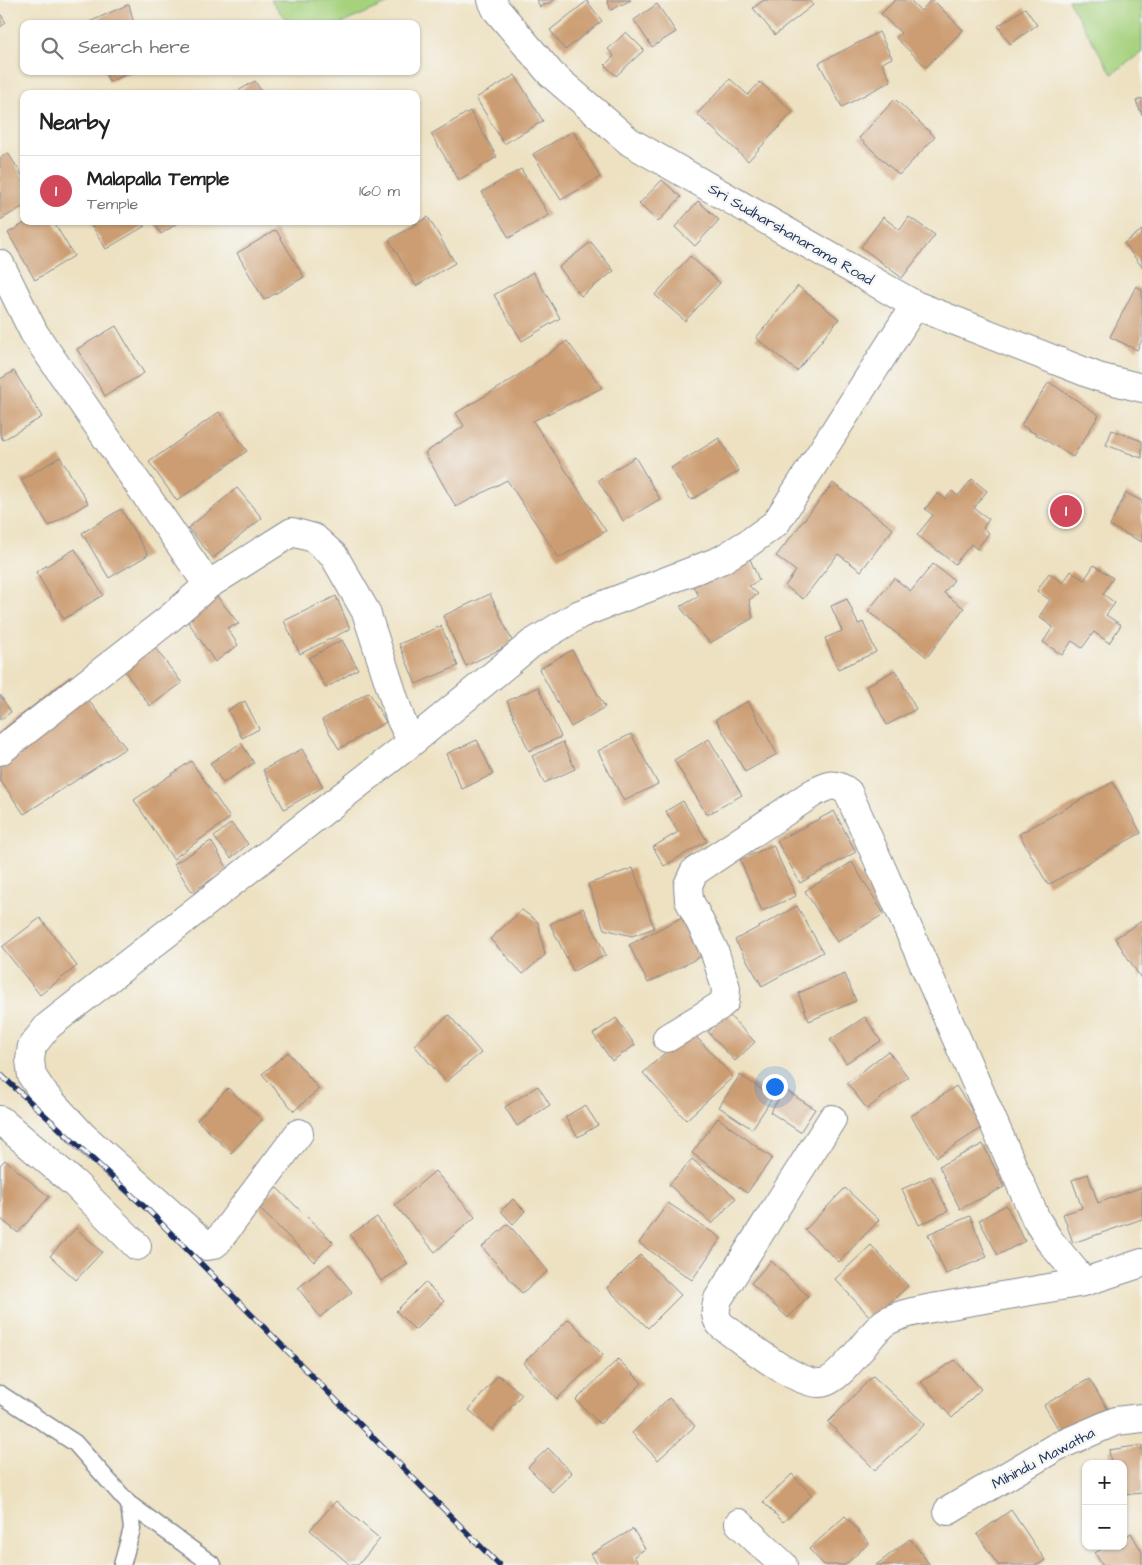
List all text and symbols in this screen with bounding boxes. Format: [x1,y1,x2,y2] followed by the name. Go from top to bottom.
[20,20,420,75] search box
[38,34,66,62] icon: search
[78,34,190,61] text: Search here
[40,108,110,137] text: Nearby
[87,166,229,193] text: Malapalla Temple
[704,178,878,291] street label: Sri Sudharshanarama Road
[55,180,57,202] text: 1
[359,180,400,202] text: 160 m
[87,193,138,215] text: Temple
[1050,492,1082,530] pin: 1
[762,1074,788,1100] your location
[988,1422,1099,1495] street label: Mihindu Mawatha
[1082,1460,1127,1550] map controls
[1082,1460,1127,1505] button: +
[1082,1505,1127,1550] button: −

